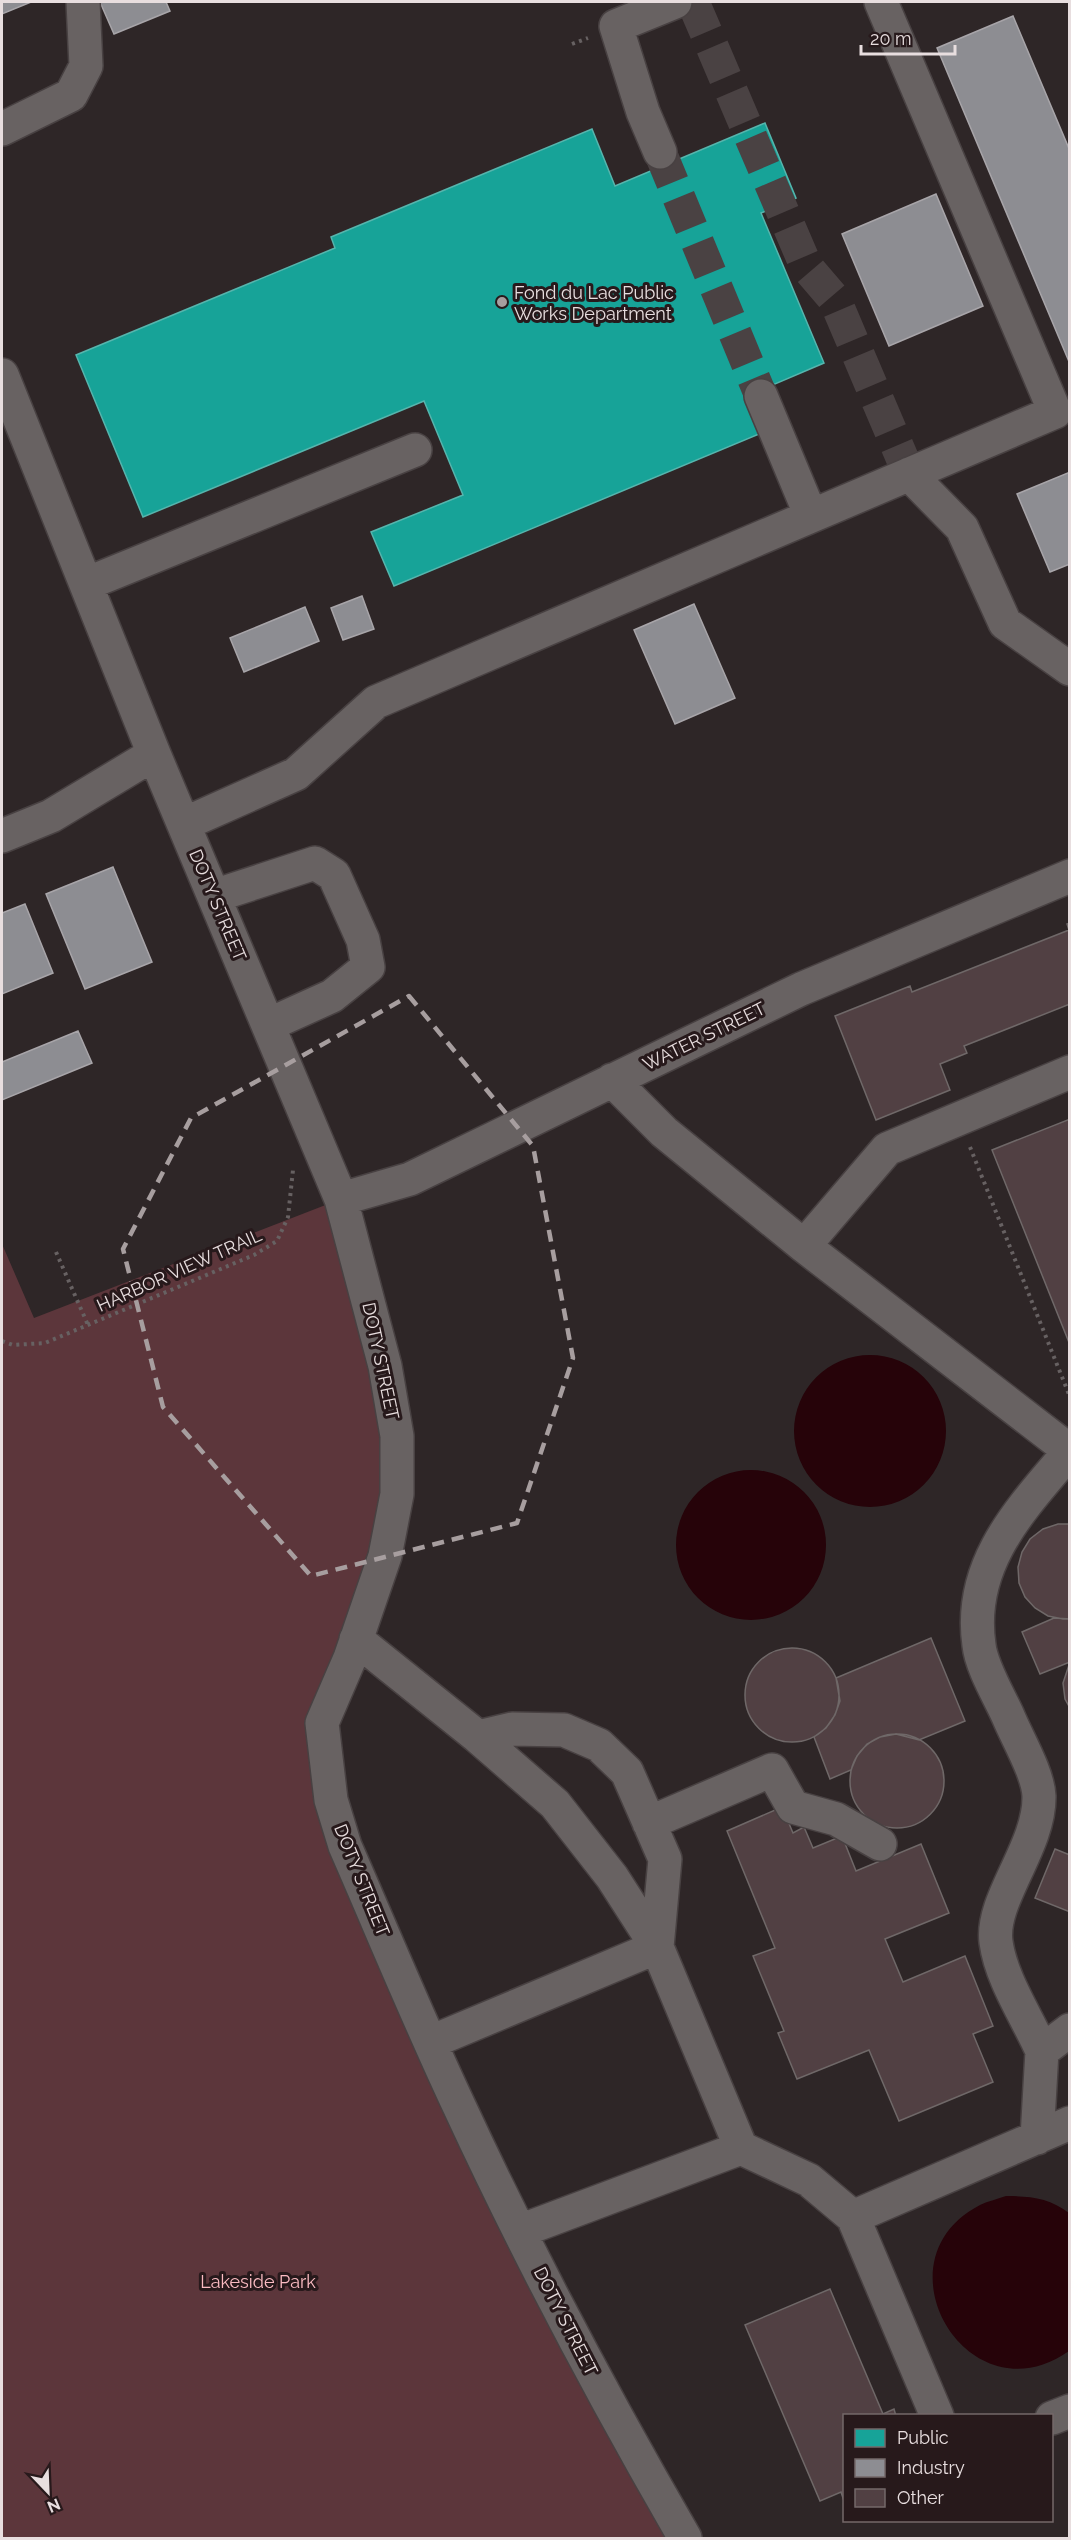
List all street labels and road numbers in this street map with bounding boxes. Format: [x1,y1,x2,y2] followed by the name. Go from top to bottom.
[185,846,251,964] street label: DOTY STREET
[639,997,769,1075] street label: WATER STREET
[93,1224,265,1316] street label: HARBOR VIEW TRAIL
[358,1301,404,1421] street label: DOTY STREET
[330,1821,394,1939] street label: DOTY STREET
[530,2263,602,2379] street label: DOTY STREET

